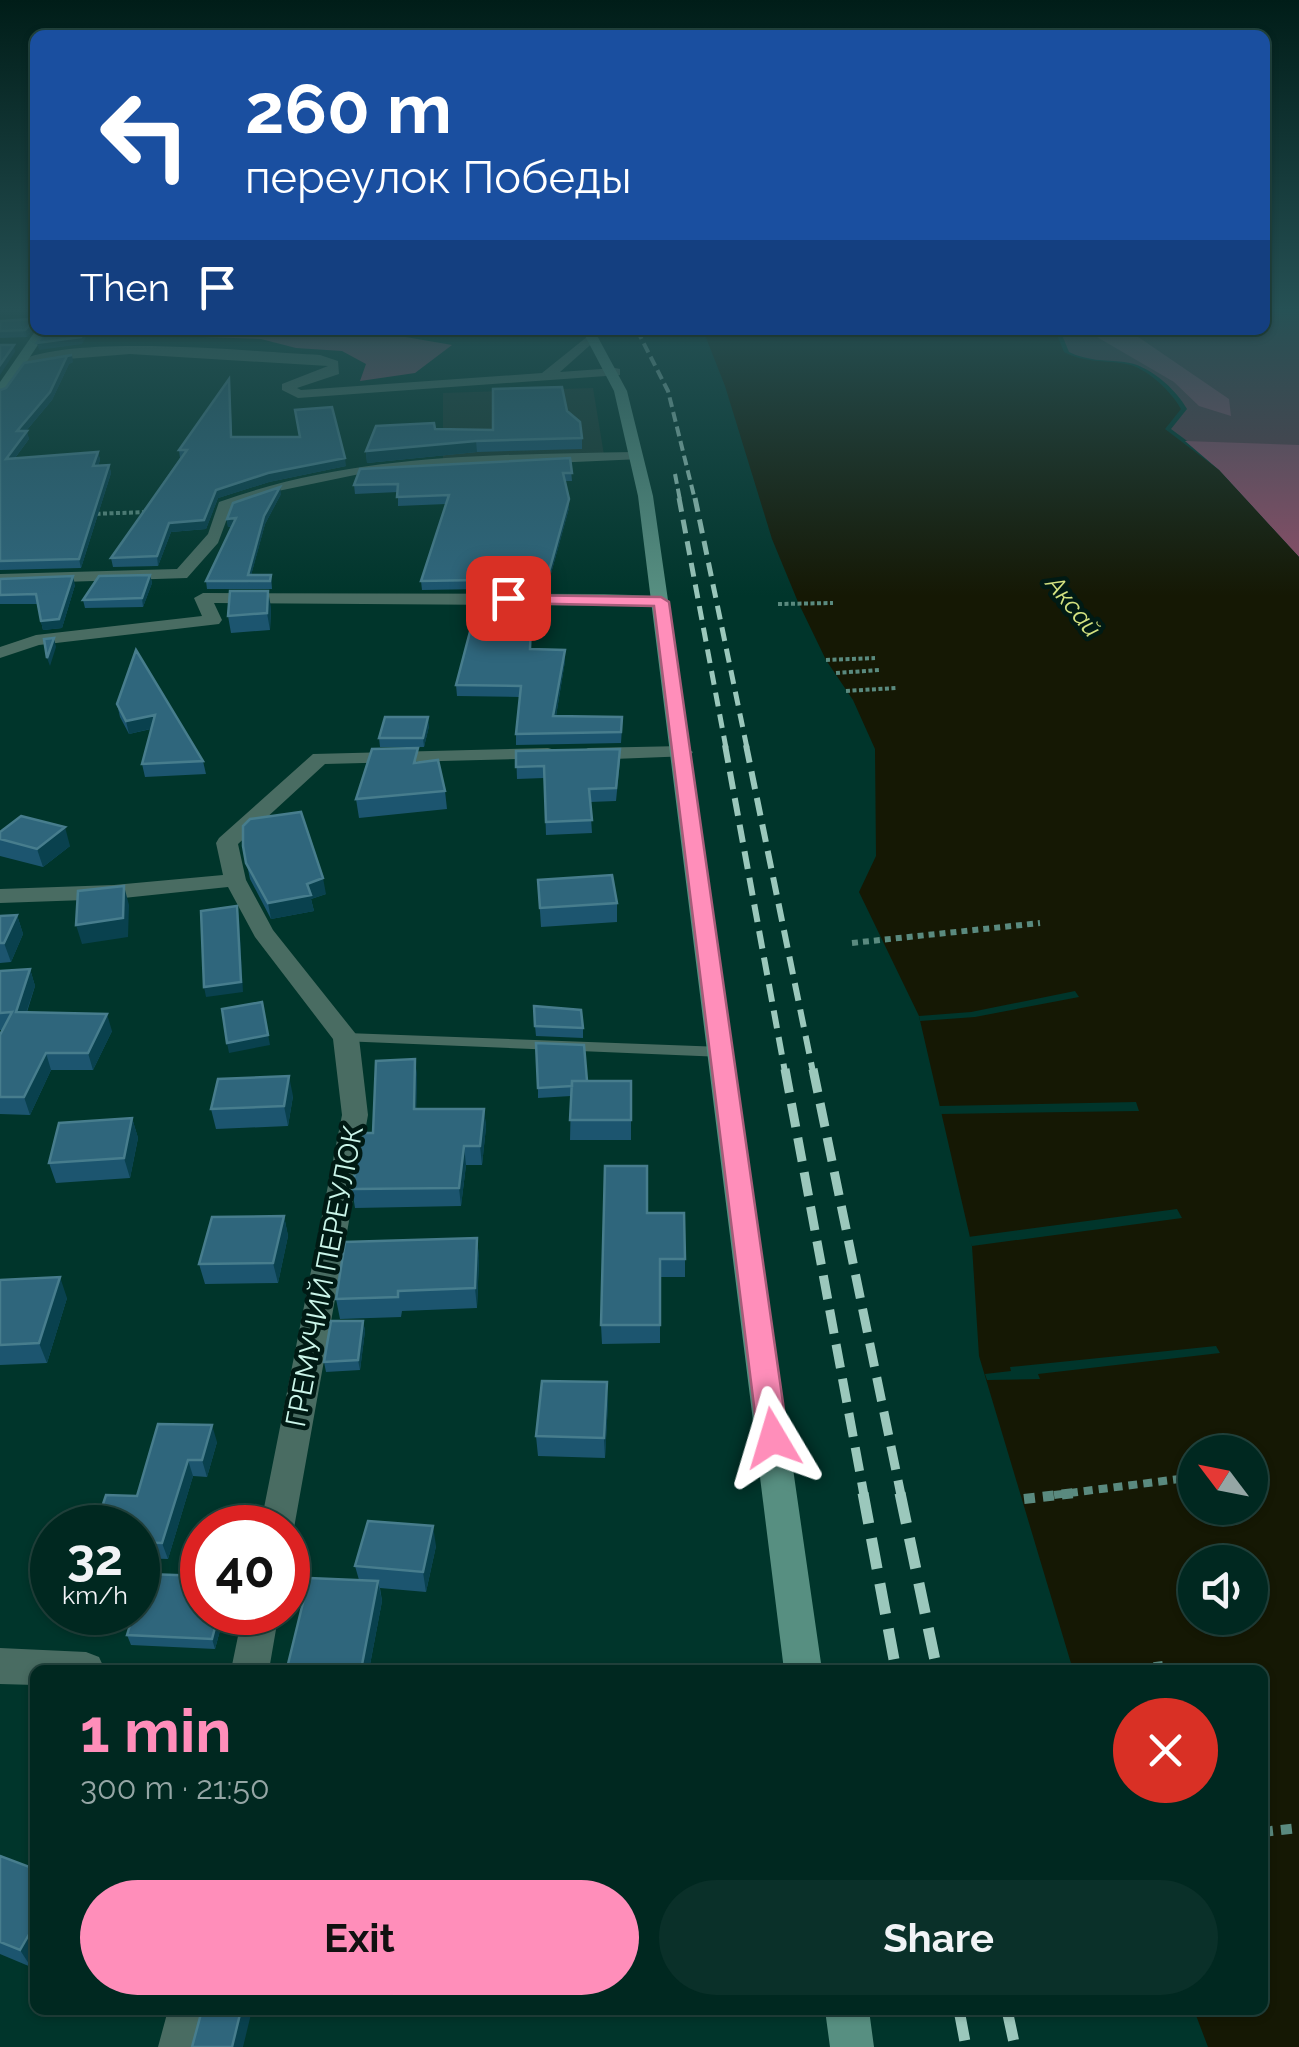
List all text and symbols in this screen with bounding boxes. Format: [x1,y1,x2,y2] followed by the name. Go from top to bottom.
[245,67,452,149] text: 260 m
[80,70,210,200] icon: left
[245,151,631,204] text: переулок Победы
[190,260,245,315] icon: arrive
[80,265,170,310] text: Then
[466,556,551,641] pin
[1039,568,1108,643] water label: Аксай
[481,571,536,626] icon: arrive
[279,1122,370,1430] street label: ГРЕМУЧИЙ ПЕРЕУЛОК
[721,1386,825,1490] position arrow
[1178,1435,1268,1525] north arrow
[1178,1435,1268,1635] map controls
[180,1505,310,1635] speed limit sign: 40
[67,1528,123,1587] text: 32
[1178,1545,1268,1635] button: sound
[62,1580,128,1610] text: km/h
[80,1696,231,1766] text: 1 min
[1113,1698,1218,1803] button: close
[80,1769,270,1806] text: 300 m · 21:50
[80,1880,639,1995] button: Exit
[659,1880,1218,1995] button: Share

